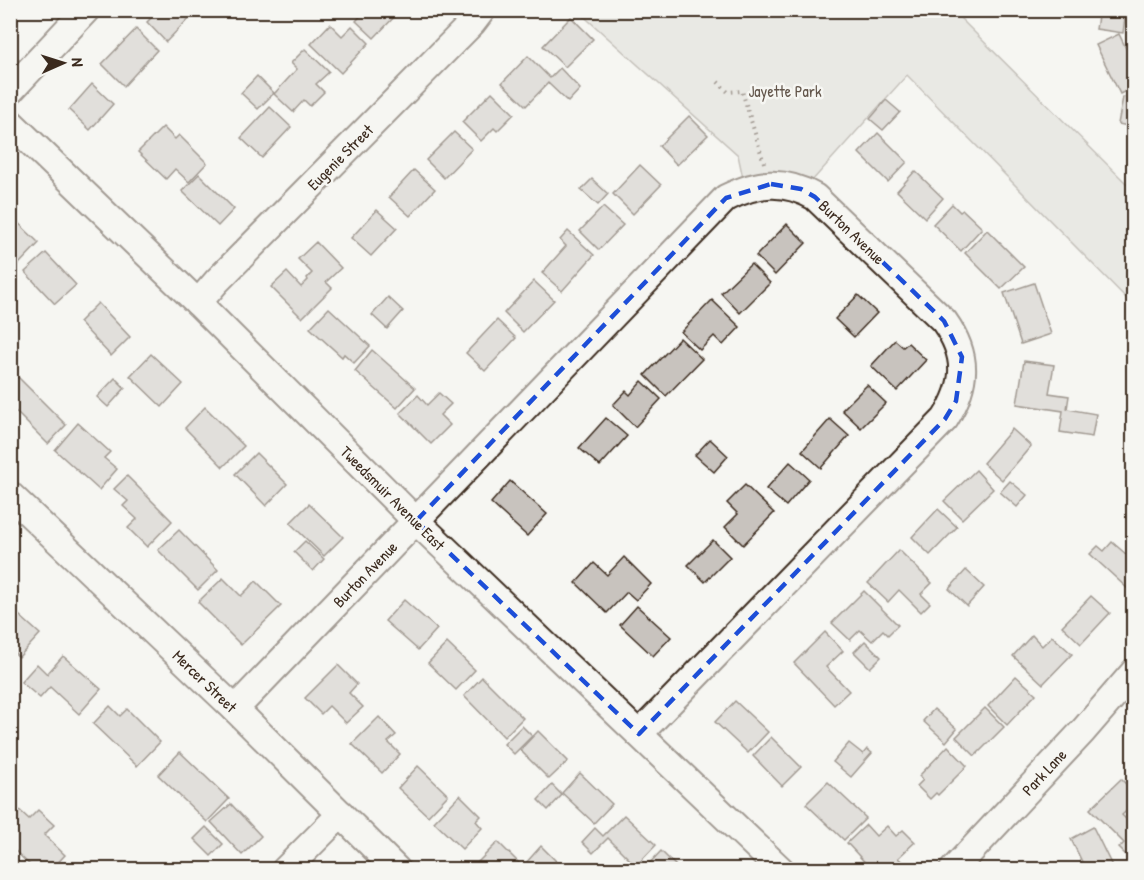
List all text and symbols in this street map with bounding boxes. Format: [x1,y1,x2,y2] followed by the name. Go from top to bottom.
[33,33,93,93] north arrow
[67,57,89,68] text: N
[748,80,822,102] park label: Jayette Park
[302,119,378,195] street label: Eugenie Street
[814,195,890,270] street label: Burton Avenue
[336,441,451,556] street label: Tweedsmuir Avenue East
[328,536,403,612] street label: Burton Avenue
[168,645,242,718] street label: Mercer Street
[1017,743,1072,800] street label: Park Lane

